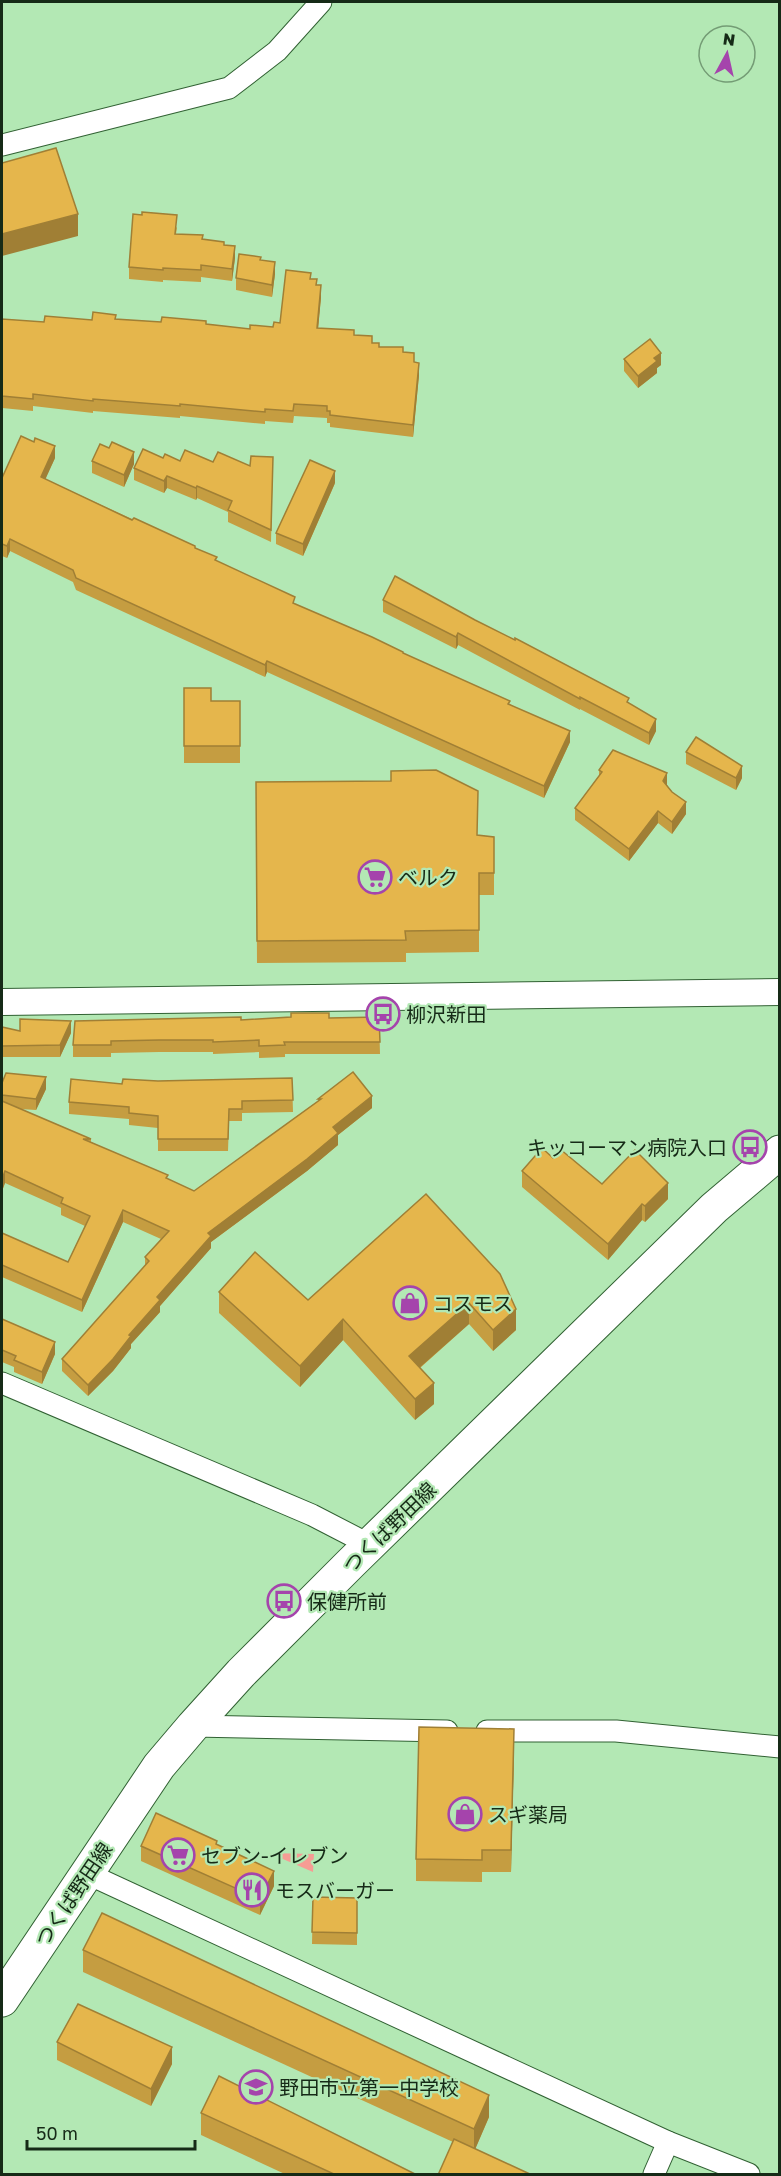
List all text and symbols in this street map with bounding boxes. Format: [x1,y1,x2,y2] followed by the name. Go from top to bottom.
[697,24,757,84] north arrow
[722,28,737,50] text: N
[357,859,393,895] supermarket icon: ベルク
[398,865,458,889] place label: ベルク
[365,996,401,1032] bus stop icon: 柳沢新田
[406,1002,486,1026] place label: 柳沢新田
[732,1129,768,1165] bus stop icon: キッコーマン病院入口
[527,1135,727,1159] place label: キッコーマン病院入口
[392,1285,428,1321] shop icon: コスモス
[433,1291,513,1315] place label: コスモス
[338,1477,440,1577] street label: つくば野田線
[266,1583,302,1619] bus stop icon: 保健所前
[307,1589,387,1613] place label: 保健所前
[447,1796,483,1832] shop icon: スギ薬局
[488,1802,568,1826] place label: スギ薬局
[160,1837,196,1873] supermarket icon: セブン-イレブン
[29,1838,117,1950] street label: つくば野田線
[201,1843,349,1867] place label: セブン-イレブン
[234,1872,270,1908] restaurant icon: モスバーガー
[275,1878,395,1902] place label: モスバーガー
[238,2069,274,2105] school or university icon: 野田市立第一中学校
[279,2075,459,2099] place label: 野田市立第一中学校
[27,2113,195,2151] scale bar
[36,2122,78,2144] text: 50 m

